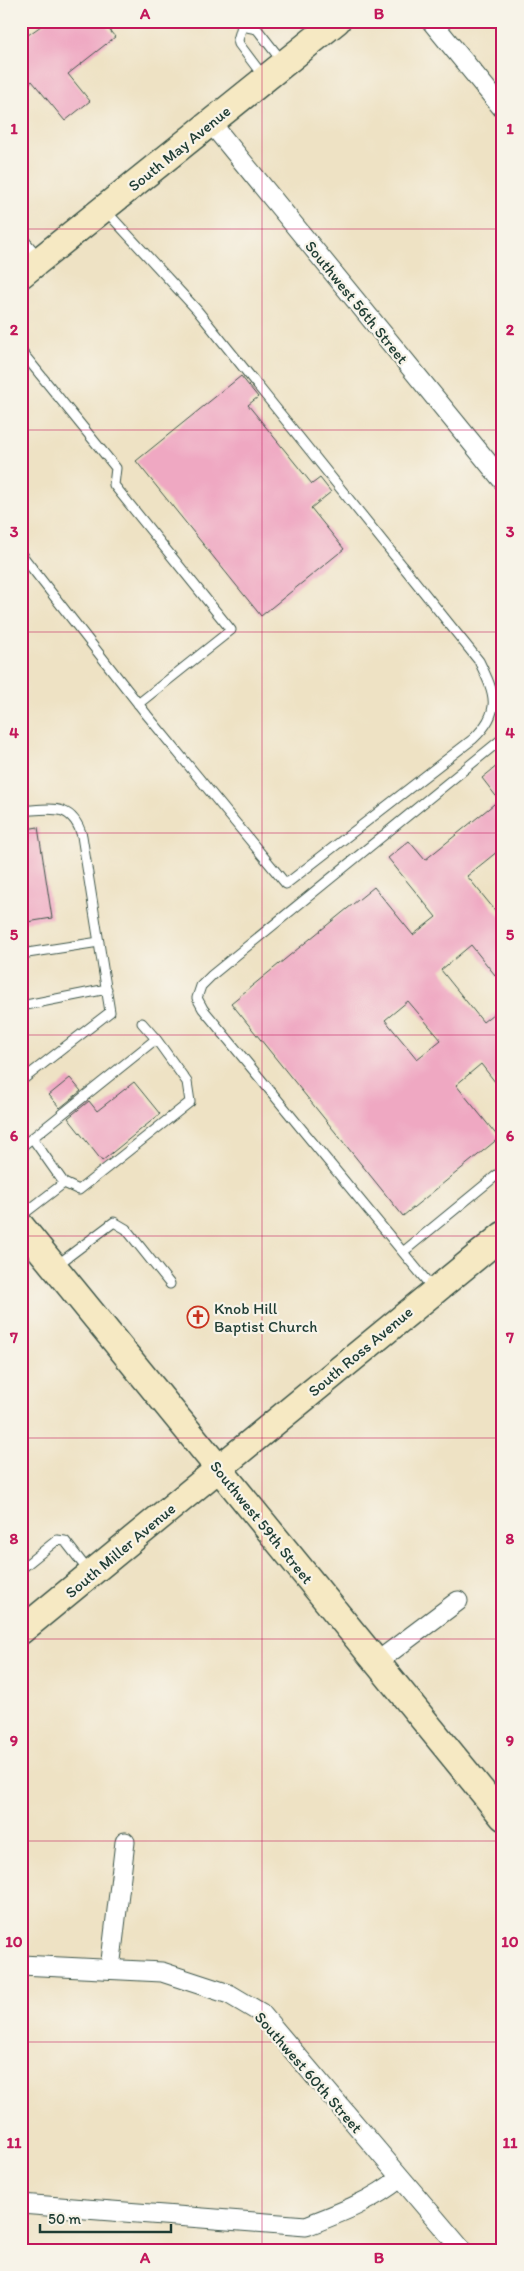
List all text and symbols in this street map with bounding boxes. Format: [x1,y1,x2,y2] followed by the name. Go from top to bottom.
[139,4,151,23] text: A
[374,4,385,23] text: B
[124,101,235,195] street label: South May Avenue
[10,119,18,138] text: 1
[506,119,514,138] text: 1
[301,237,412,368] street label: Southwest 56th Street
[10,320,19,339] text: 2
[506,320,515,339] text: 2
[10,522,19,541] text: 3
[506,522,515,541] text: 3
[9,723,19,742] text: 4
[505,723,515,742] text: 4
[10,925,19,944] text: 5
[506,925,515,944] text: 5
[10,1126,19,1145] text: 6
[506,1126,515,1145] text: 6
[214,1299,317,1336] place label: Knob Hill Baptist Church
[304,1302,417,1401] street label: South Ross Avenue
[186,1305,210,1329] church icon: Knob Hill Baptist Church
[9,1328,18,1347] text: 7
[505,1328,514,1347] text: 7
[206,1457,317,1588] street label: Southwest 59th Street
[61,1499,179,1602] street label: South Miller Avenue
[10,1529,19,1548] text: 8
[506,1529,515,1548] text: 8
[10,1731,18,1750] text: 9
[506,1731,514,1750] text: 9
[5,1932,23,1951] text: 10
[501,1932,519,1951] text: 10
[251,2008,366,2137] street label: Southwest 60th Street
[7,2133,22,2152] text: 11
[503,2133,518,2152] text: 11
[40,2201,171,2233] scale bar
[48,2210,81,2228] text: 50 m
[139,2248,151,2267] text: A
[374,2248,385,2267] text: B

